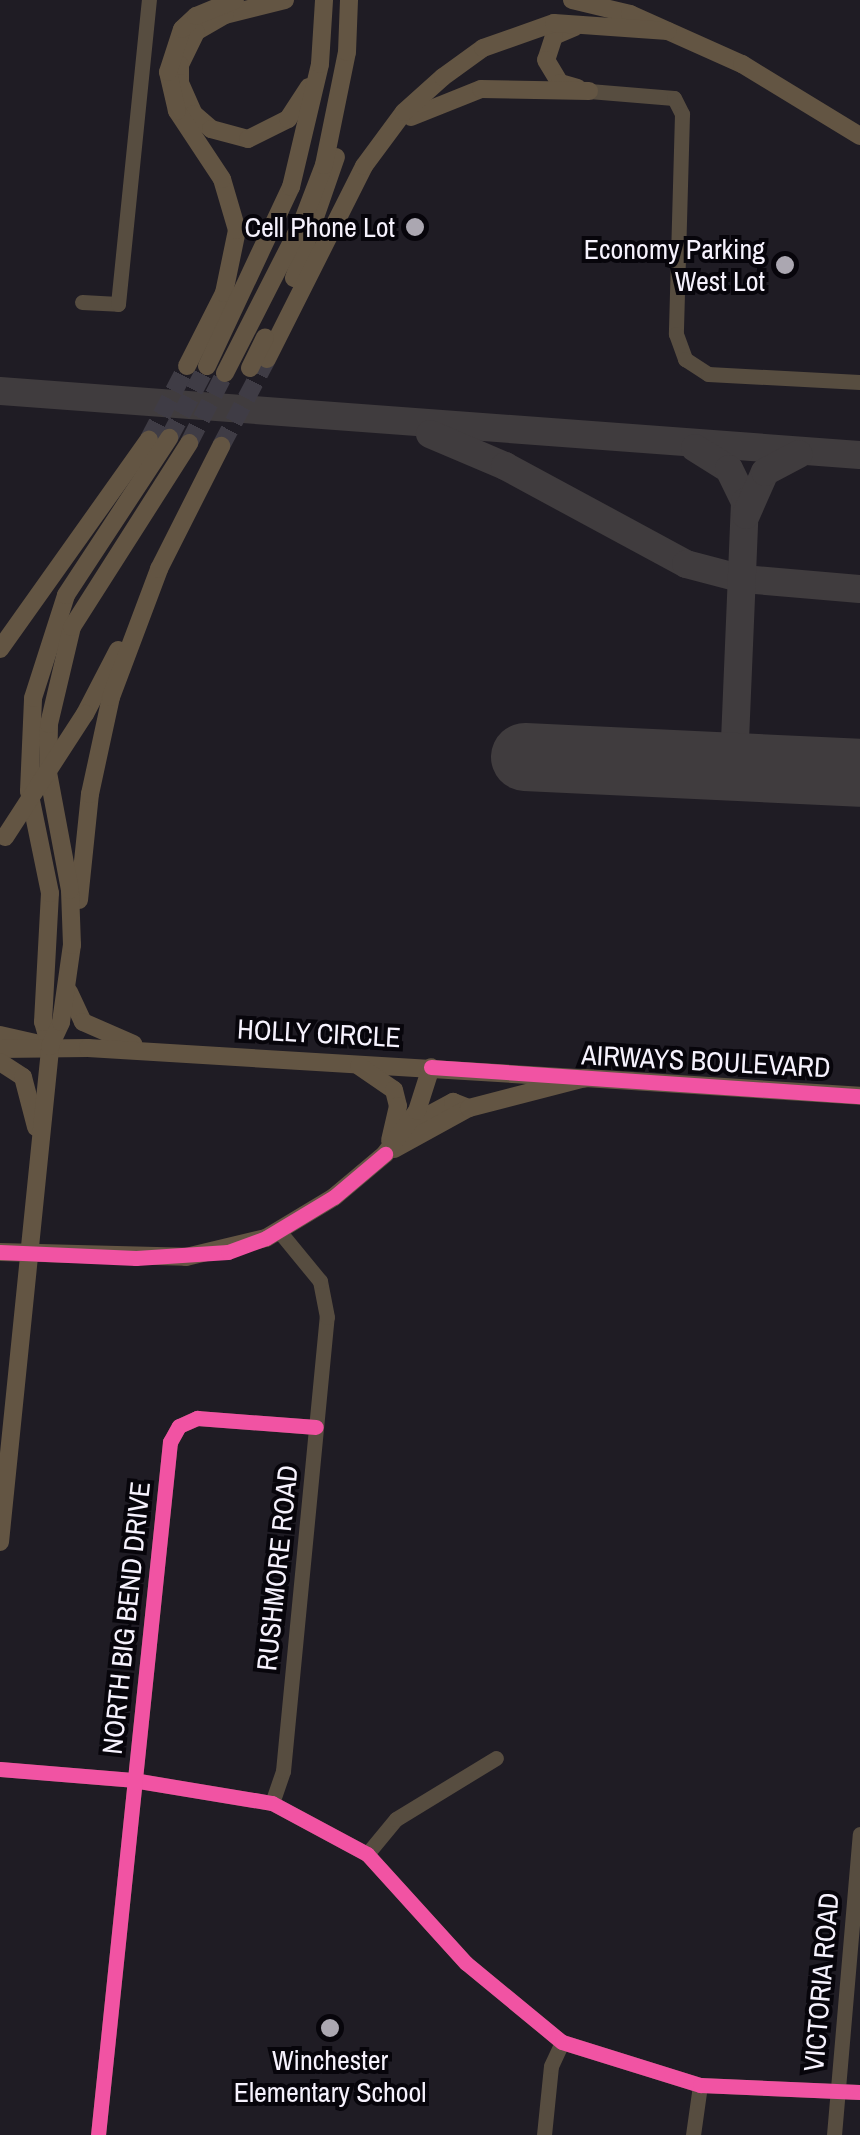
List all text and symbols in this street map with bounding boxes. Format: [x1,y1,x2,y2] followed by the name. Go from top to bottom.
[244,210,395,244] place label: Cell Phone Lot
[404,216,426,238] marker: Cell Phone Lot
[584,232,765,298] place label: Economy Parking West Lot
[774,254,796,276] marker: Economy Parking West Lot
[236,1012,402,1054] street label: HOLLY CIRCLE
[581,1038,831,1084] street label: AIRWAYS BOULEVARD
[249,1463,305,1673] street label: RUSHMORE ROAD
[95,1480,157,1756] street label: NORTH BIG BEND DRIVE
[796,1890,846,2074] street label: VICTORIA ROAD
[319,2017,341,2039] marker: Winchester Elementary School
[234,2043,426,2109] place label: Winchester Elementary School

